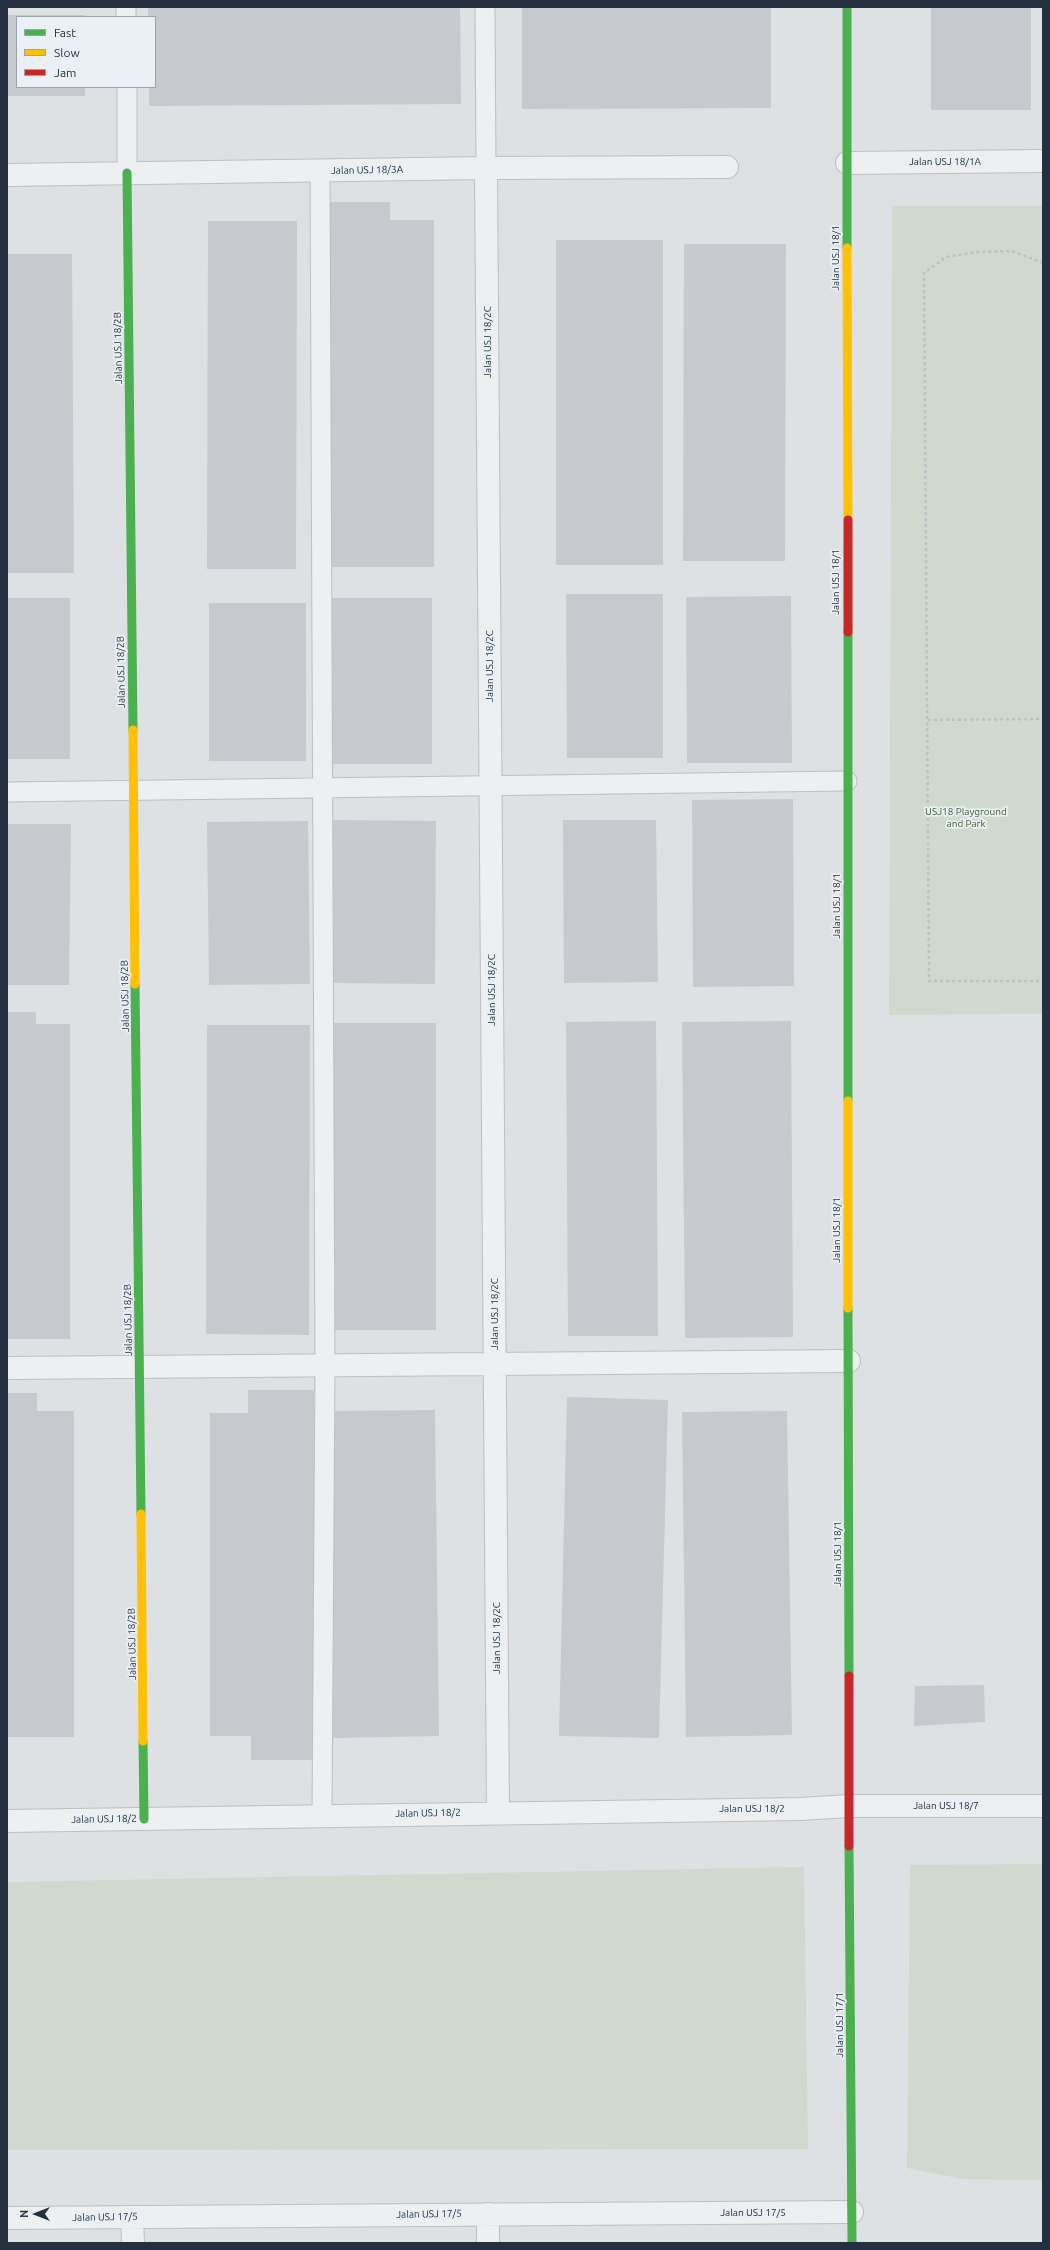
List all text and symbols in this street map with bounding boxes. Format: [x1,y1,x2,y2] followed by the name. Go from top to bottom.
[16,16,156,88] legend
[54,26,76,39] text: Fast
[54,46,80,59] text: Slow
[54,66,76,79] text: Jam
[909,156,981,168] street label: Jalan USJ 18/1A
[331,163,403,177] street label: Jalan USJ 18/3A
[830,225,842,291] street label: Jalan USJ 18/1
[482,306,494,378] street label: Jalan USJ 18/2C
[111,312,125,384] street label: Jalan USJ 18/2B
[830,549,842,615] street label: Jalan USJ 18/1
[484,630,496,702] street label: Jalan USJ 18/2C
[114,636,128,708] street label: Jalan USJ 18/2B
[925,806,1007,830] park label: USJ18 Playground and Park
[831,873,843,939] street label: Jalan USJ 18/1
[486,954,498,1026] street label: Jalan USJ 18/2C
[118,960,132,1032] street label: Jalan USJ 18/2B
[831,1197,843,1263] street label: Jalan USJ 18/1
[489,1278,501,1350] street label: Jalan USJ 18/2C
[121,1284,135,1356] street label: Jalan USJ 18/2B
[832,1521,844,1587] street label: Jalan USJ 18/1
[491,1602,503,1674] street label: Jalan USJ 18/2C
[125,1608,139,1680] street label: Jalan USJ 18/2B
[913,1800,979,1812] street label: Jalan USJ 18/7
[719,1803,785,1815] street label: Jalan USJ 18/2
[395,1806,461,1820] street label: Jalan USJ 18/2
[71,1812,137,1826] street label: Jalan USJ 18/2
[834,1992,846,2058] street label: Jalan USJ 17/1
[16,2194,56,2234] north arrow
[396,2207,462,2221] street label: Jalan USJ 17/5
[720,2207,786,2219] street label: Jalan USJ 17/5
[18,2210,30,2218] text: N
[72,2210,138,2224] street label: Jalan USJ 17/5

